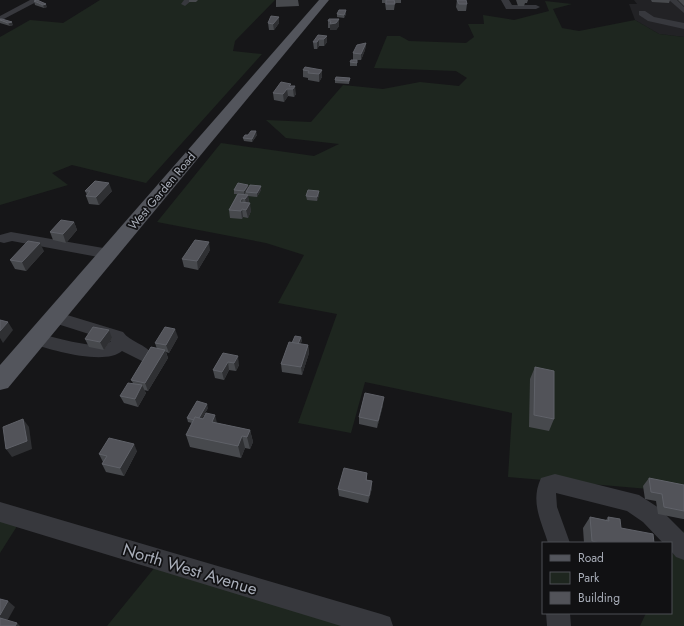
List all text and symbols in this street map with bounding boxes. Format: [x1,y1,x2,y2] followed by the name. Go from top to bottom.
[124,148,200,234] street label: West Garden Road
[120,537,260,601] street label: North West Avenue
[542,542,672,614] legend
[578,549,604,567] text: Road
[578,569,600,587] text: Park
[578,589,620,607] text: Building

